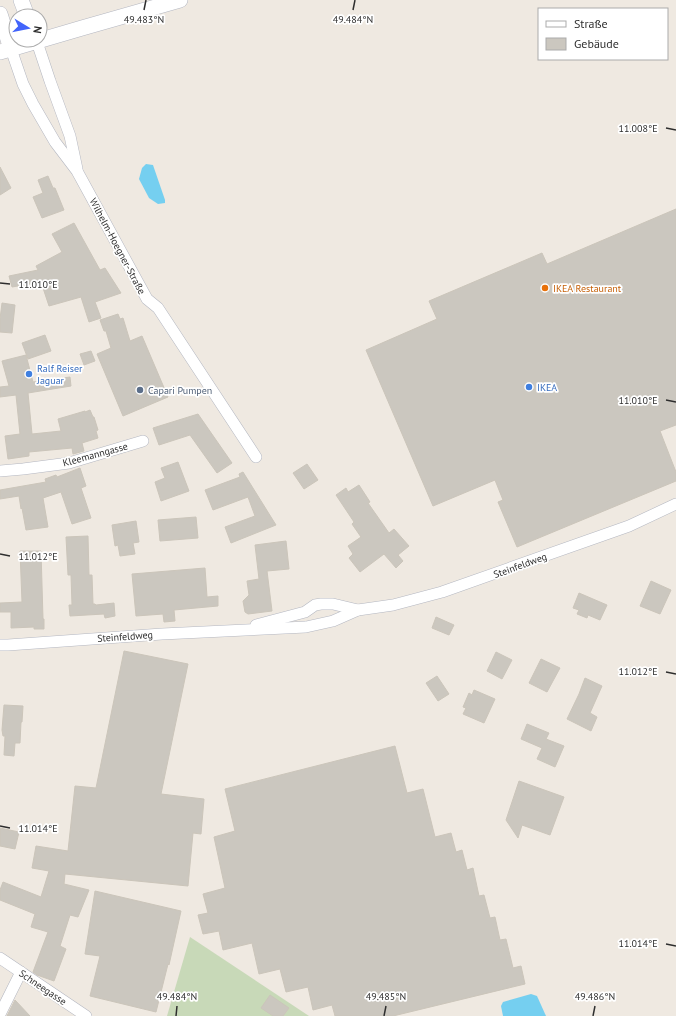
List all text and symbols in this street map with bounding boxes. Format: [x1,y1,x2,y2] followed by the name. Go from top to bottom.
[8,8,48,48] north arrow
[538,8,668,60] legend
[124,13,164,26] text: 49.483°N
[333,13,373,26] text: 49.484°N
[574,16,608,31] text: Straße
[30,25,45,35] text: N
[574,36,619,51] text: Gebäude
[619,122,658,135] text: 11.008°E
[87,196,148,297] street label: Wilhelm-Hoegner-Straße
[19,278,58,291] text: 11.010°E
[553,282,622,295] place label: IKEA Restaurant
[540,283,550,293] marker: IKEA Restaurant
[36,362,83,387] place label: Ralf Reiser Jaguar
[24,369,34,379] marker: Ralf Reiser Jaguar
[537,381,557,394] place label: IKEA
[524,382,534,392] marker: IKEA
[148,384,212,397] place label: Capari Pumpen
[135,385,145,395] marker: Capari Pumpen
[619,394,658,407] text: 11.010°E
[61,440,129,469] street label: Kleemanngasse
[19,550,58,563] text: 11.012°E
[492,550,549,581] street label: Steinfeldweg
[97,628,153,645] street label: Steinfeldweg
[619,665,658,678] text: 11.012°E
[19,822,58,835] text: 11.014°E
[619,937,658,950] text: 11.014°E
[16,967,69,1008] street label: Schneegasse
[157,990,197,1003] text: 49.484°N
[366,990,406,1003] text: 49.485°N
[575,990,615,1003] text: 49.486°N

